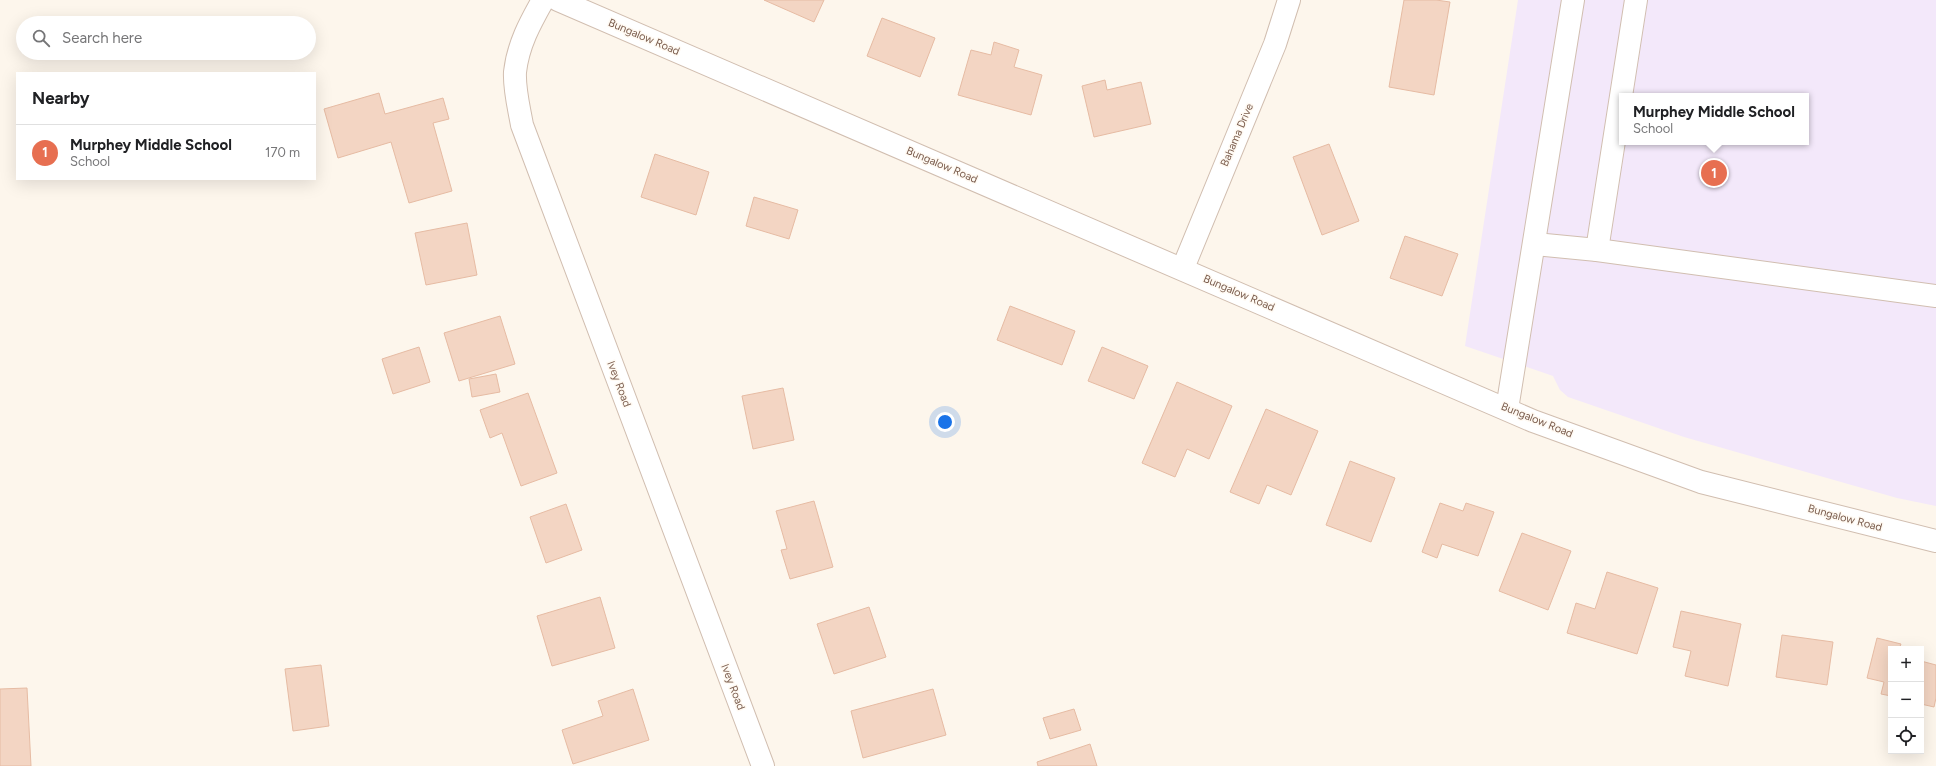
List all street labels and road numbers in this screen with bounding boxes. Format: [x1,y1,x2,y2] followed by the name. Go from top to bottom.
[606,16,682,58] street label: Bungalow Road
[1218,102,1256,168] street label: Bahama Drive
[904,144,980,186] street label: Bungalow Road
[1201,272,1277,314] street label: Bungalow Road
[604,359,634,409] street label: Ivey Road
[1499,400,1575,440] street label: Bungalow Road
[1806,502,1884,534] street label: Bungalow Road
[718,662,748,712] street label: Ivey Road

